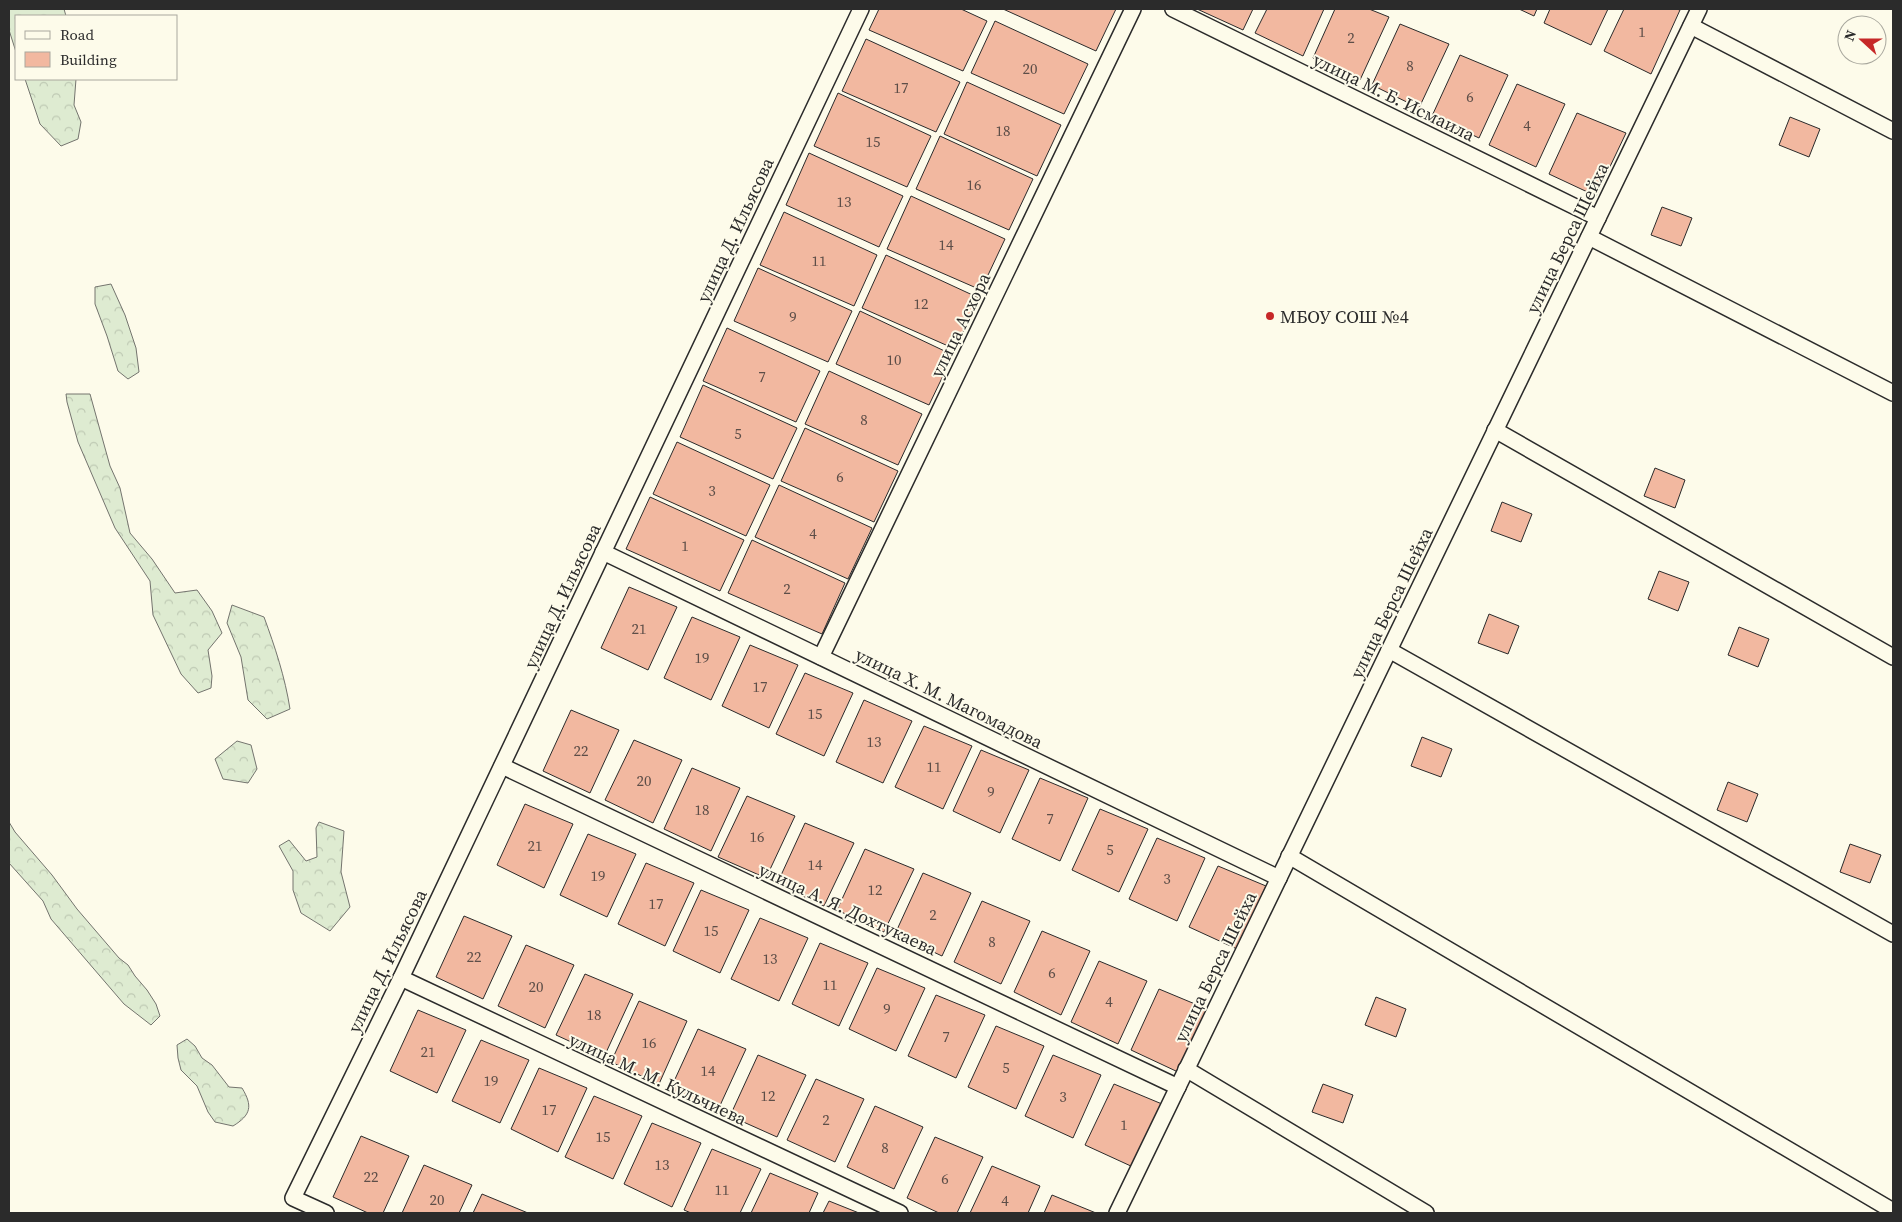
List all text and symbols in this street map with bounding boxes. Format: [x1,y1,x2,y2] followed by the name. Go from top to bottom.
[15,15,178,80] legend
[1837,15,1887,65] north arrow
[1638,21,1646,42] house number: 1
[60,24,94,45] text: Road
[1347,27,1355,48] house number: 2
[1839,27,1861,44] text: N
[1309,47,1480,147] street label: улица М. Б. Исмаила
[60,49,117,70] text: Building
[1406,55,1414,76] house number: 8
[1022,58,1038,79] house number: 20
[893,77,909,98] house number: 17
[1466,86,1474,107] house number: 6
[1523,115,1531,136] house number: 4
[995,120,1011,141] house number: 18
[865,131,881,152] house number: 15
[690,153,780,307] street label: улица Д. Ильясова
[1520,158,1615,318] street label: улица Берса Шейха
[966,174,982,195] house number: 16
[836,191,852,212] house number: 13
[938,234,954,255] house number: 14
[811,250,827,271] house number: 11
[924,268,997,382] street label: улица Асхора
[913,293,929,314] house number: 12
[1280,304,1409,329] place label: МБОУ СОШ №4
[789,306,797,327] house number: 9
[1264,310,1276,322] marker: МБОУ СОШ №4
[886,349,902,370] house number: 10
[758,366,766,387] house number: 7
[860,409,868,430] house number: 8
[734,423,742,444] house number: 5
[836,466,844,487] house number: 6
[708,480,716,501] house number: 3
[517,519,607,673] street label: улица Д. Ильясова
[809,523,817,544] house number: 4
[1344,523,1439,683] street label: улица Берса Шейха
[681,535,689,556] house number: 1
[783,578,791,599] house number: 2
[631,618,647,639] house number: 21
[851,642,1048,755] street label: улица Х. М. Магомадова
[694,647,710,668] house number: 19
[752,676,768,697] house number: 17
[807,703,823,724] house number: 15
[866,731,882,752] house number: 13
[573,740,589,761] house number: 22
[926,756,942,777] house number: 11
[636,770,652,791] house number: 20
[987,781,995,802] house number: 9
[694,799,710,820] house number: 18
[1046,808,1054,829] house number: 7
[749,826,765,847] house number: 16
[527,835,543,856] house number: 21
[1106,839,1114,860] house number: 5
[807,854,823,875] house number: 14
[755,857,942,962] street label: улица А. Я. Дохтукаева
[590,865,606,886] house number: 19
[1163,868,1171,889] house number: 3
[867,879,883,900] house number: 12
[341,884,433,1037] street label: улица Д. Ильясова
[1168,887,1263,1047] street label: улица Берса Шейха
[648,893,664,914] house number: 17
[929,904,937,925] house number: 2
[703,920,719,941] house number: 15
[988,931,996,952] house number: 8
[466,946,482,967] house number: 22
[762,948,778,969] house number: 13
[1048,962,1056,983] house number: 6
[822,974,838,995] house number: 11
[528,976,544,997] house number: 20
[1105,991,1113,1012] house number: 4
[883,998,891,1019] house number: 9
[586,1004,602,1025] house number: 18
[942,1026,950,1047] house number: 7
[565,1027,752,1132] street label: улица М. М. Кульчиева
[641,1032,657,1053] house number: 16
[420,1041,436,1062] house number: 21
[1002,1057,1010,1078] house number: 5
[700,1060,716,1081] house number: 14
[483,1070,499,1091] house number: 19
[760,1085,776,1106] house number: 12
[1059,1086,1067,1107] house number: 3
[541,1099,557,1120] house number: 17
[822,1109,830,1130] house number: 2
[1120,1114,1128,1135] house number: 1
[595,1126,611,1147] house number: 15
[881,1137,889,1158] house number: 8
[654,1154,670,1175] house number: 13
[363,1166,379,1187] house number: 22
[941,1168,949,1189] house number: 6
[714,1179,730,1200] house number: 11
[429,1189,445,1210] house number: 20
[1001,1190,1009,1211] house number: 4

